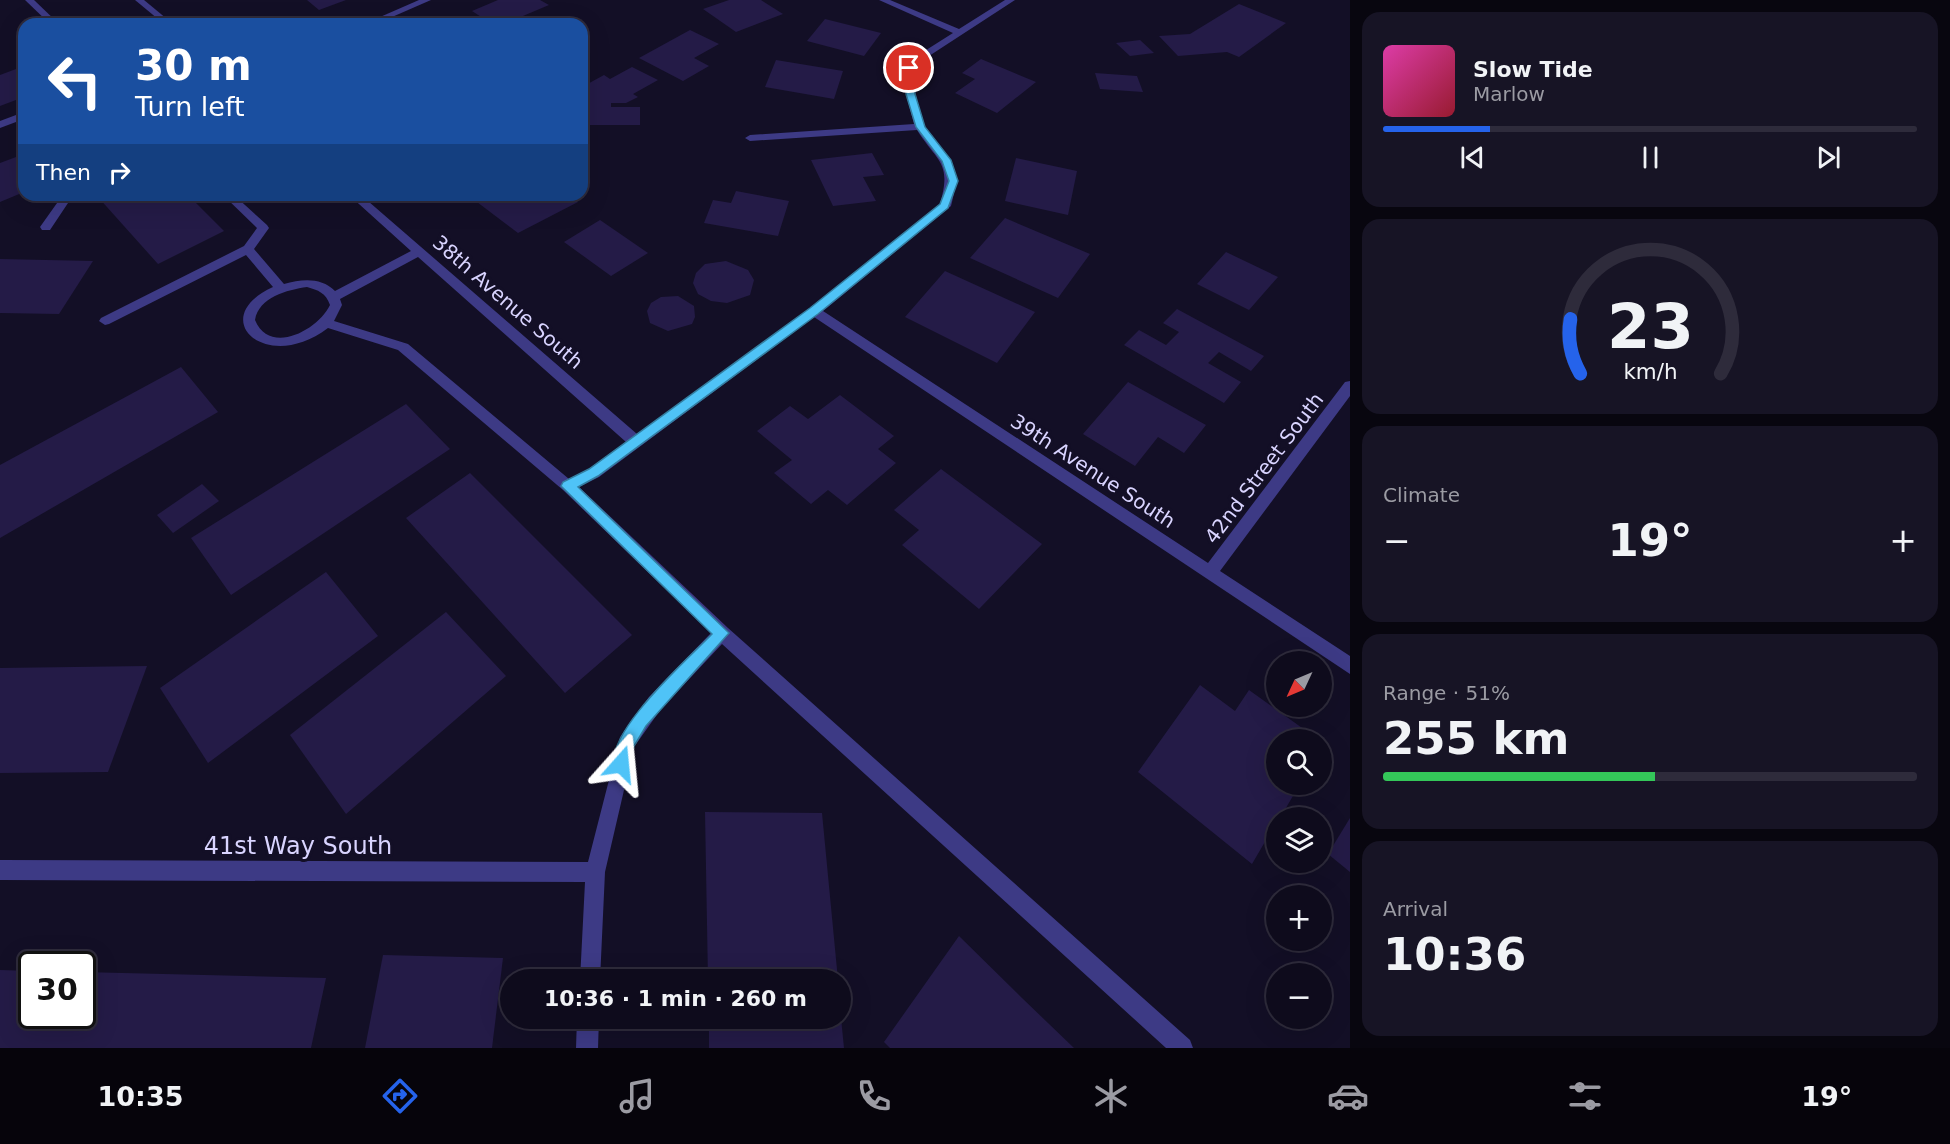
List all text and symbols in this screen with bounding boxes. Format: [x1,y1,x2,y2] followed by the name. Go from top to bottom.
[135,41,252,90] text: 30 m
[36,42,114,120] icon: left
[883,42,934,93] pin
[892,51,925,84] icon: arrive
[1473,57,1593,82] text: Slow Tide
[1473,82,1545,106] text: Marlow
[135,91,245,122] text: Turn left
[1456,141,1489,174] icon: previous
[1634,141,1667,174] icon: pause
[1812,141,1845,174] icon: next
[103,156,136,189] icon: right
[36,160,91,185] text: Then
[428,230,588,374] street label: 38th Avenue South
[1607,290,1693,363] text: 23
[1623,359,1677,384] text: km/h
[1200,388,1328,548] street label: 42nd Street South
[1006,409,1180,533] street label: 39th Avenue South
[1383,483,1460,507] text: Climate
[1607,514,1693,567] text: 19°
[1383,521,1411,560] text: −
[1889,521,1917,560] text: +
[1266,651,1332,717] north arrow
[1266,651,1332,1029] map controls
[1383,681,1510,705] text: Range · 51%
[1383,712,1569,765] text: 255 km
[1266,729,1332,795] button: search
[589,732,653,796] position arrow
[1266,807,1332,873] button: layers
[204,832,392,860] street label: 41st Way South
[1266,885,1332,951] button: +
[1383,897,1448,921] text: Arrival
[1383,928,1526,981] text: 10:36
[18,951,96,1029] speed limit sign: 30
[1266,963,1332,1029] button: −
[544,986,807,1011] text: 10:36 · 1 min · 260 m
[379,1075,421,1117] icon: directions
[616,1075,658,1117] icon: music
[853,1075,895,1117] icon: phone
[1090,1075,1132,1117] icon: climate
[1327,1075,1369,1117] icon: car
[1564,1075,1606,1117] icon: filters
[98,1081,184,1112] text: 10:35
[1801,1081,1852,1112] text: 19°

